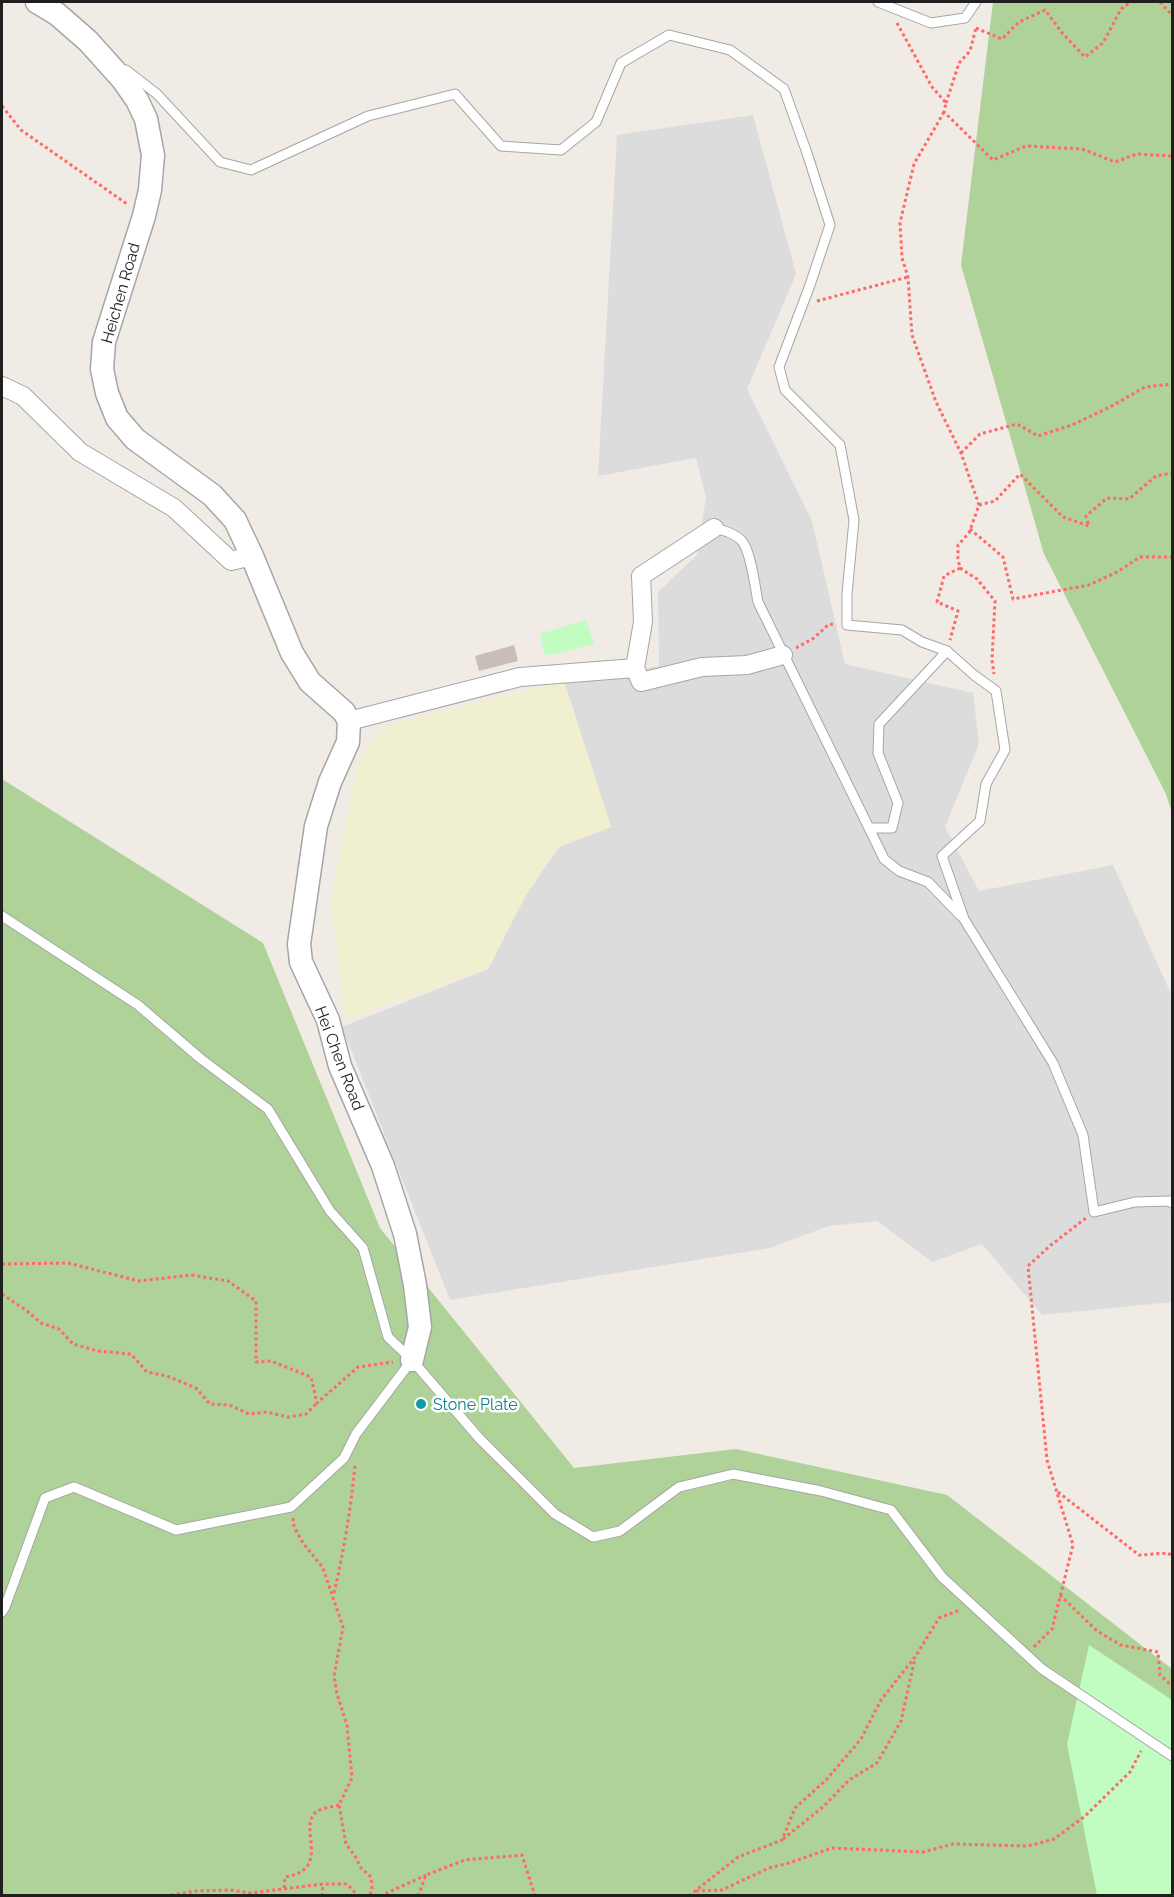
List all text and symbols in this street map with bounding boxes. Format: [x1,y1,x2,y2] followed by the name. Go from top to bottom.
[97,241,144,346] street label: Heichen Road
[311,1003,368,1113] street label: Hei Chen Road
[433,1395,518,1414] place label: Stone Plate
[414,1397,428,1411] marker: Stone Plate

